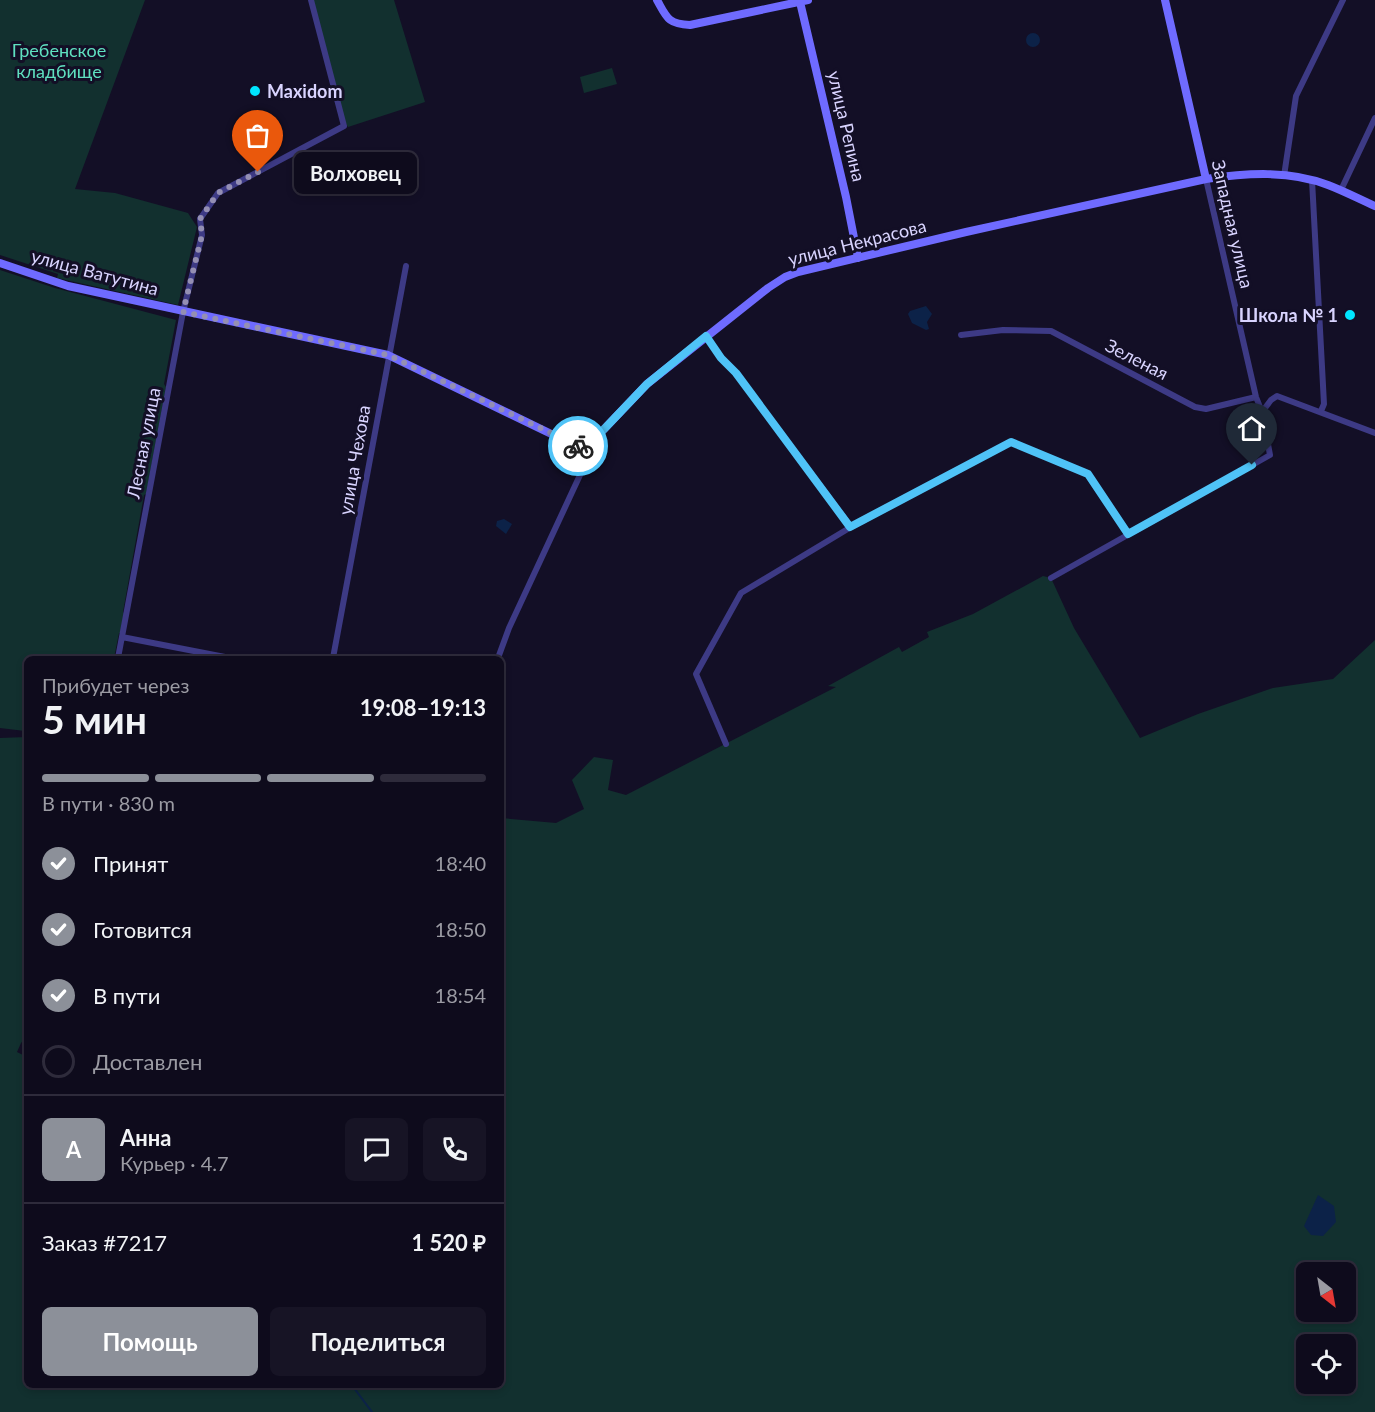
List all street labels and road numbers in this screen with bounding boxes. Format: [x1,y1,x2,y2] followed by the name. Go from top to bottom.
[824,68,870,184] street label: улица Репина
[1208,158,1258,290] street label: Западная улица
[786,214,928,270] street label: улица Некрасова
[29,244,161,300] street label: улица Ватутина
[1102,334,1172,384] street label: Зеленая
[121,386,165,501] street label: Лесная улица
[333,403,375,517] street label: улица Чехова

